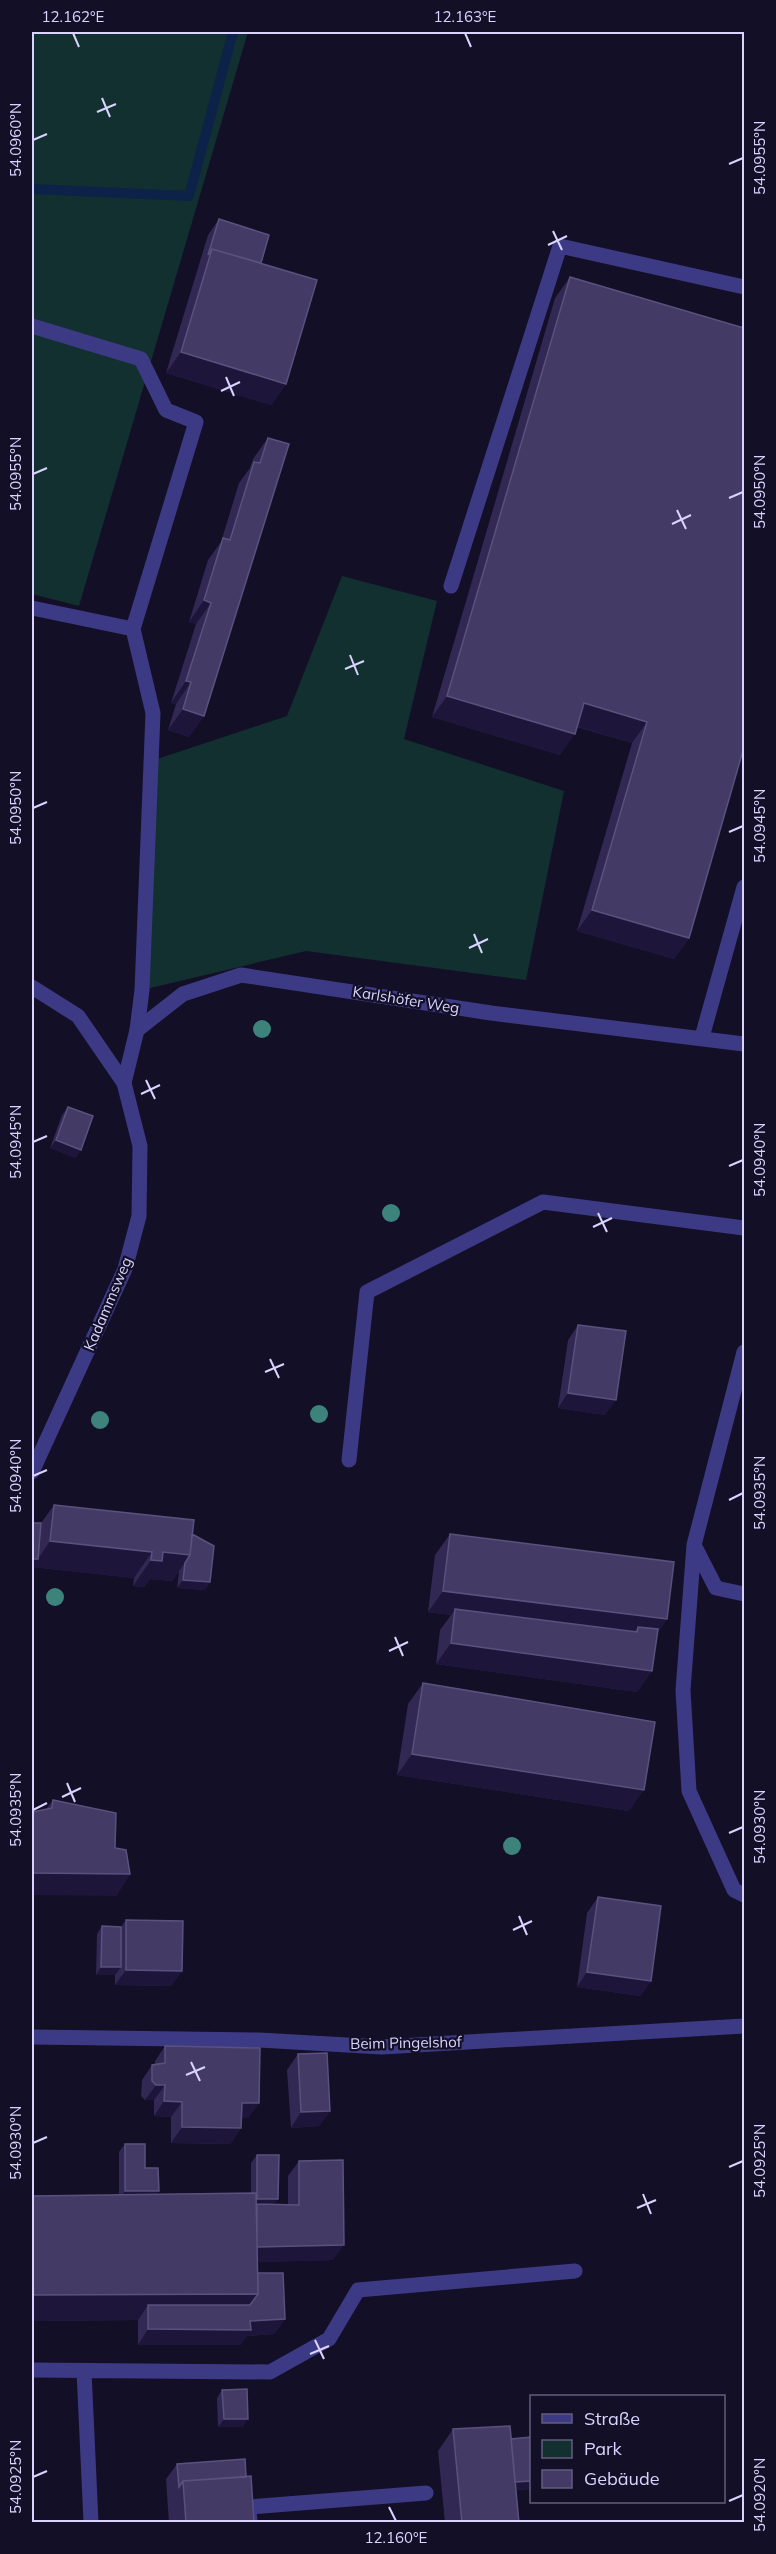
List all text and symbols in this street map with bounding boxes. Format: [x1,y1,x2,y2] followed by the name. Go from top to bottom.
[42,7,105,26] text: 12.162°E
[434,7,497,26] text: 12.163°E
[6,103,25,177] text: 54.0960°N
[750,121,769,195] text: 54.0955°N
[6,437,25,511] text: 54.0955°N
[750,455,769,529] text: 54.0950°N
[6,771,25,845] text: 54.0950°N
[750,789,769,863] text: 54.0945°N
[351,982,461,1017] street label: Karlshöfer Weg
[6,1105,25,1179] text: 54.0945°N
[750,1123,769,1197] text: 54.0940°N
[79,1254,136,1354] street label: Kadammsweg
[6,1439,25,1513] text: 54.0940°N
[750,1456,769,1530] text: 54.0935°N
[6,1773,25,1847] text: 54.0935°N
[750,1790,769,1864] text: 54.0930°N
[350,2032,463,2053] street label: Beim Pingelshof
[6,2106,25,2180] text: 54.0930°N
[750,2124,769,2198] text: 54.0925°N
[530,2395,725,2503] legend
[584,2407,640,2430] text: Straße
[584,2437,623,2460] text: Park
[6,2440,25,2514] text: 54.0925°N
[750,2458,769,2532] text: 54.0920°N
[584,2467,660,2490] text: Gebäude
[365,2528,428,2547] text: 12.160°E

